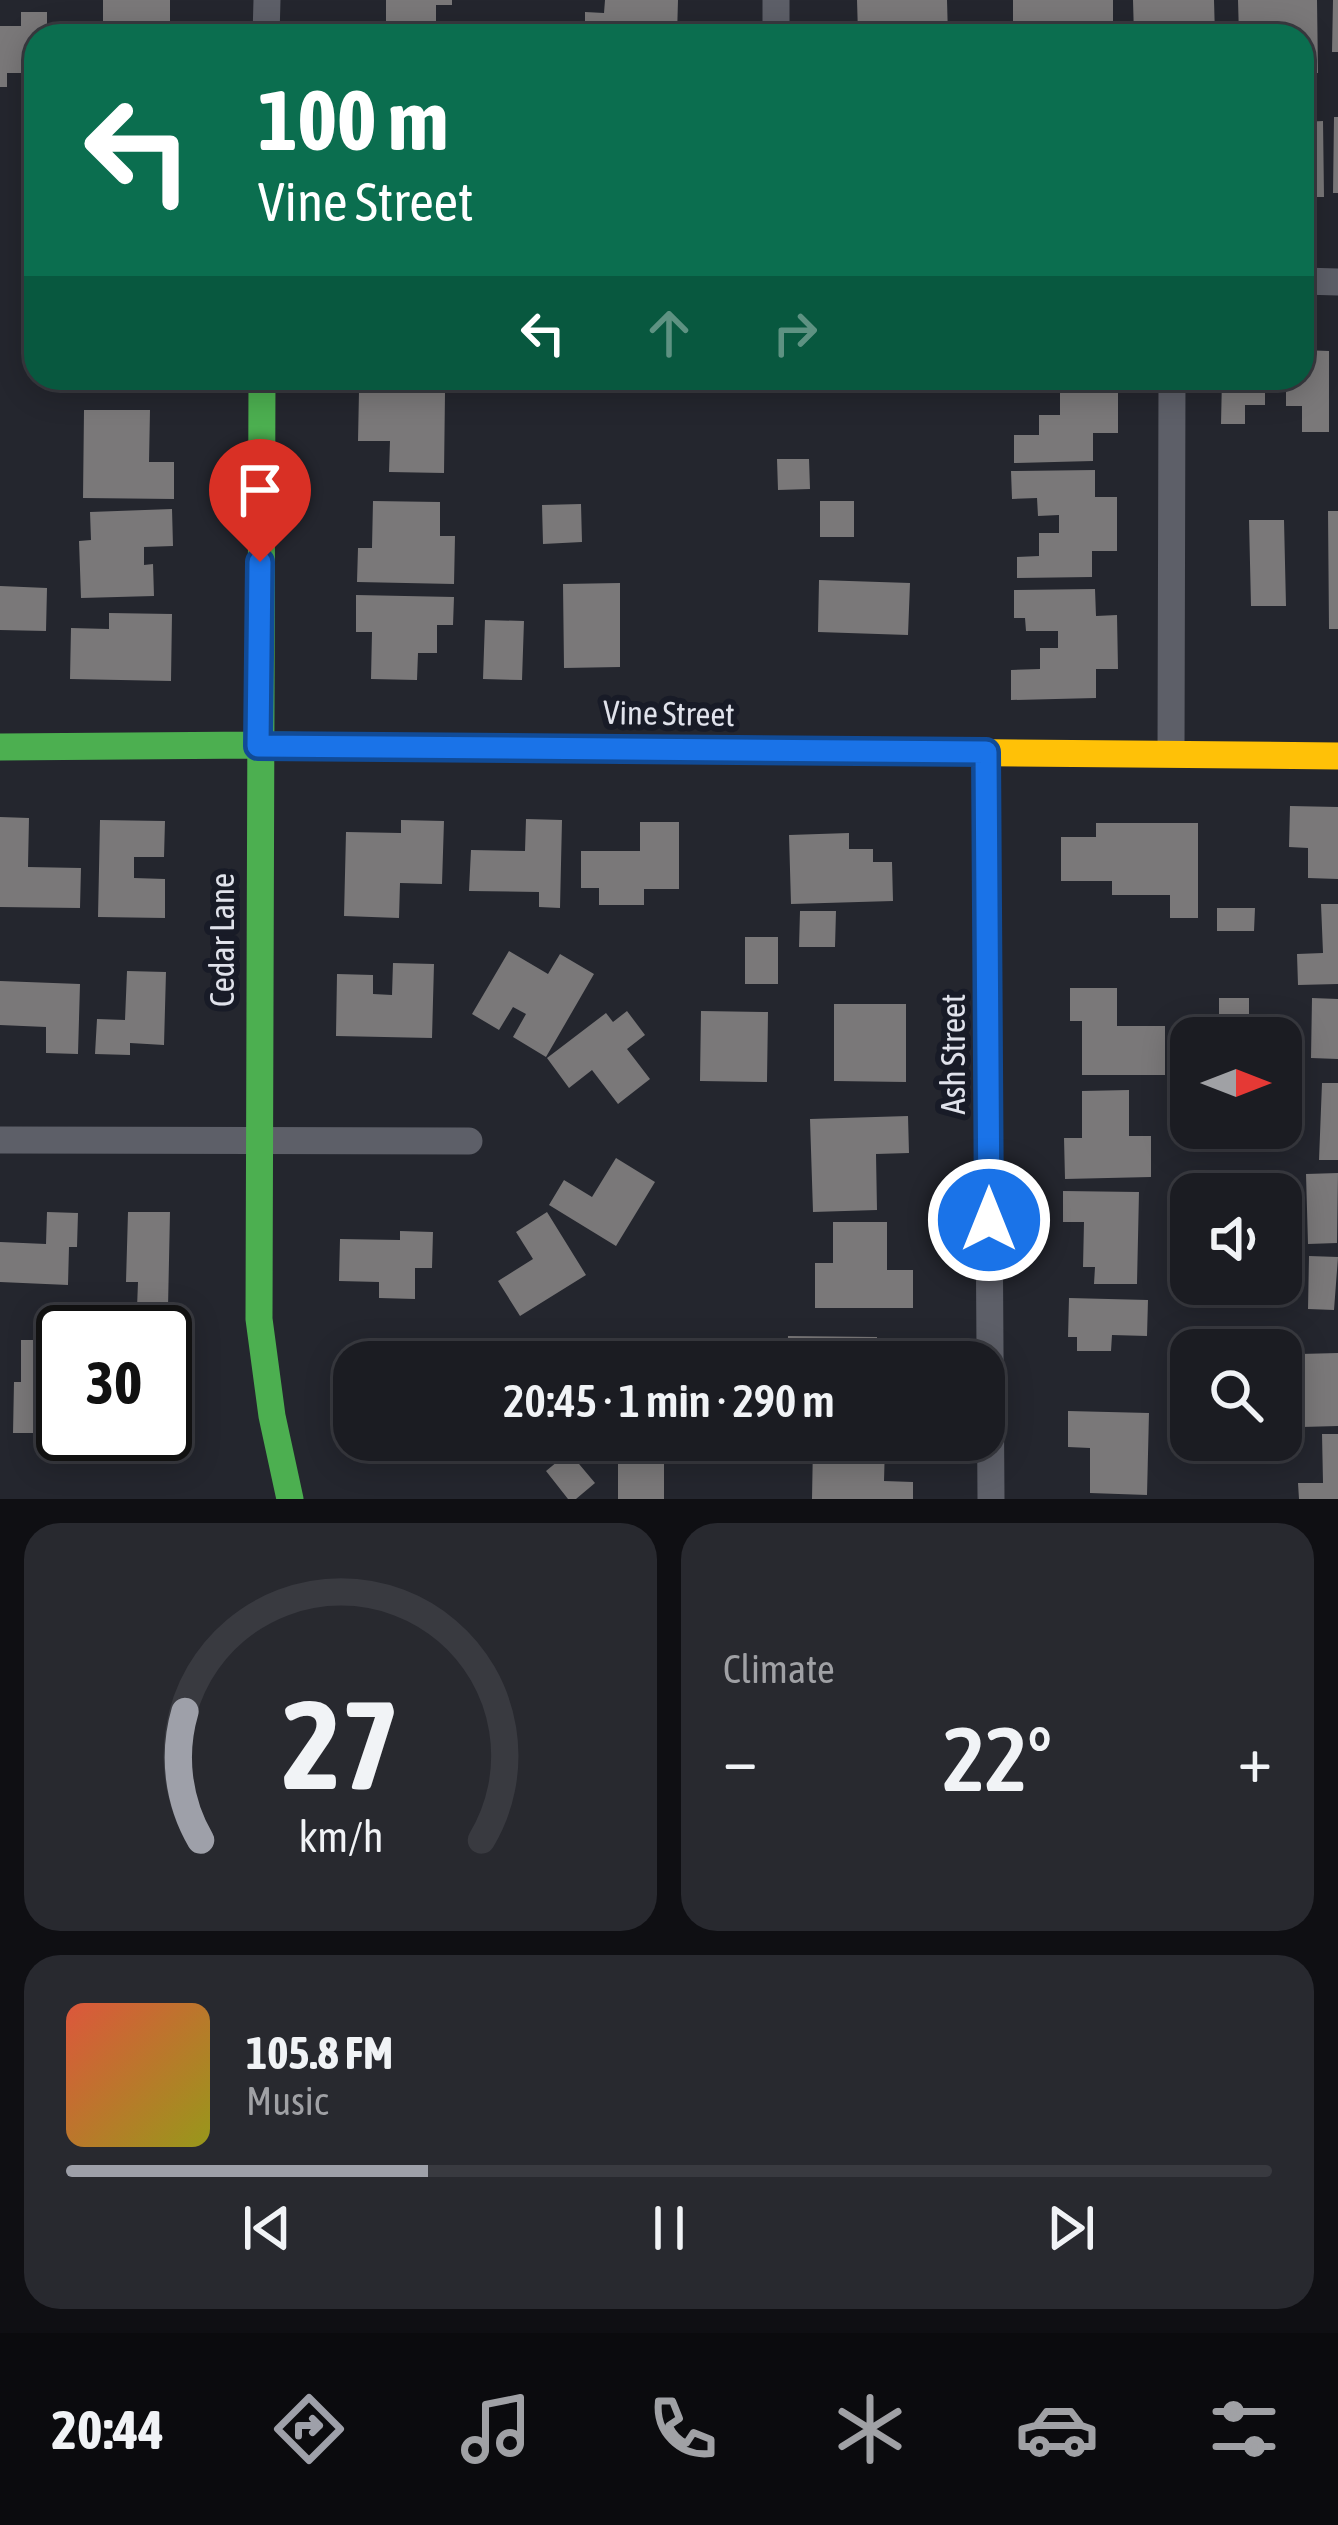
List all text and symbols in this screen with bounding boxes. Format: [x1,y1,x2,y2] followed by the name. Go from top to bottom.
[60,72,216,228] icon: left
[258,72,448,168] text: 100 m
[258,171,473,232] text: Vine Street
[510,300,576,366] icon: left
[636,300,702,366] icon: ahead
[762,300,828,366] icon: right
[209,439,311,562] pin
[227,457,293,523] icon: arrive
[603,693,735,733] street label: Vine Street
[203,873,241,1007] street label: Cedar Lane
[934,994,972,1114] street label: Ash Street
[1170,1017,1302,1149] north arrow
[1170,1017,1302,1461] map controls
[926,1157,1052,1283] position arrow
[1170,1173,1302,1305] button: sound
[36,1305,192,1461] speed limit sign: 30
[1170,1329,1302,1461] button: search
[503,1375,835,1427] text: 20:45 · 1 min · 290 m
[723,1647,835,1691] text: Climate
[282,1672,399,1815] text: 27
[943,1707,1052,1810] text: 22°
[723,1720,757,1796] text: −
[1238,1720,1272,1796] text: +
[298,1812,383,1861] text: km/h
[246,2027,393,2079] text: 105.8 FM
[246,2079,328,2123] text: Music
[234,2195,300,2261] icon: previous
[636,2195,702,2261] icon: pause
[1038,2195,1104,2261] icon: next
[267,2387,351,2471] icon: directions
[454,2387,538,2471] icon: music
[641,2387,725,2471] icon: phone
[828,2387,912,2471] icon: climate
[1015,2387,1099,2471] icon: car
[1202,2387,1286,2471] icon: filters
[52,2399,164,2460] text: 20:44

